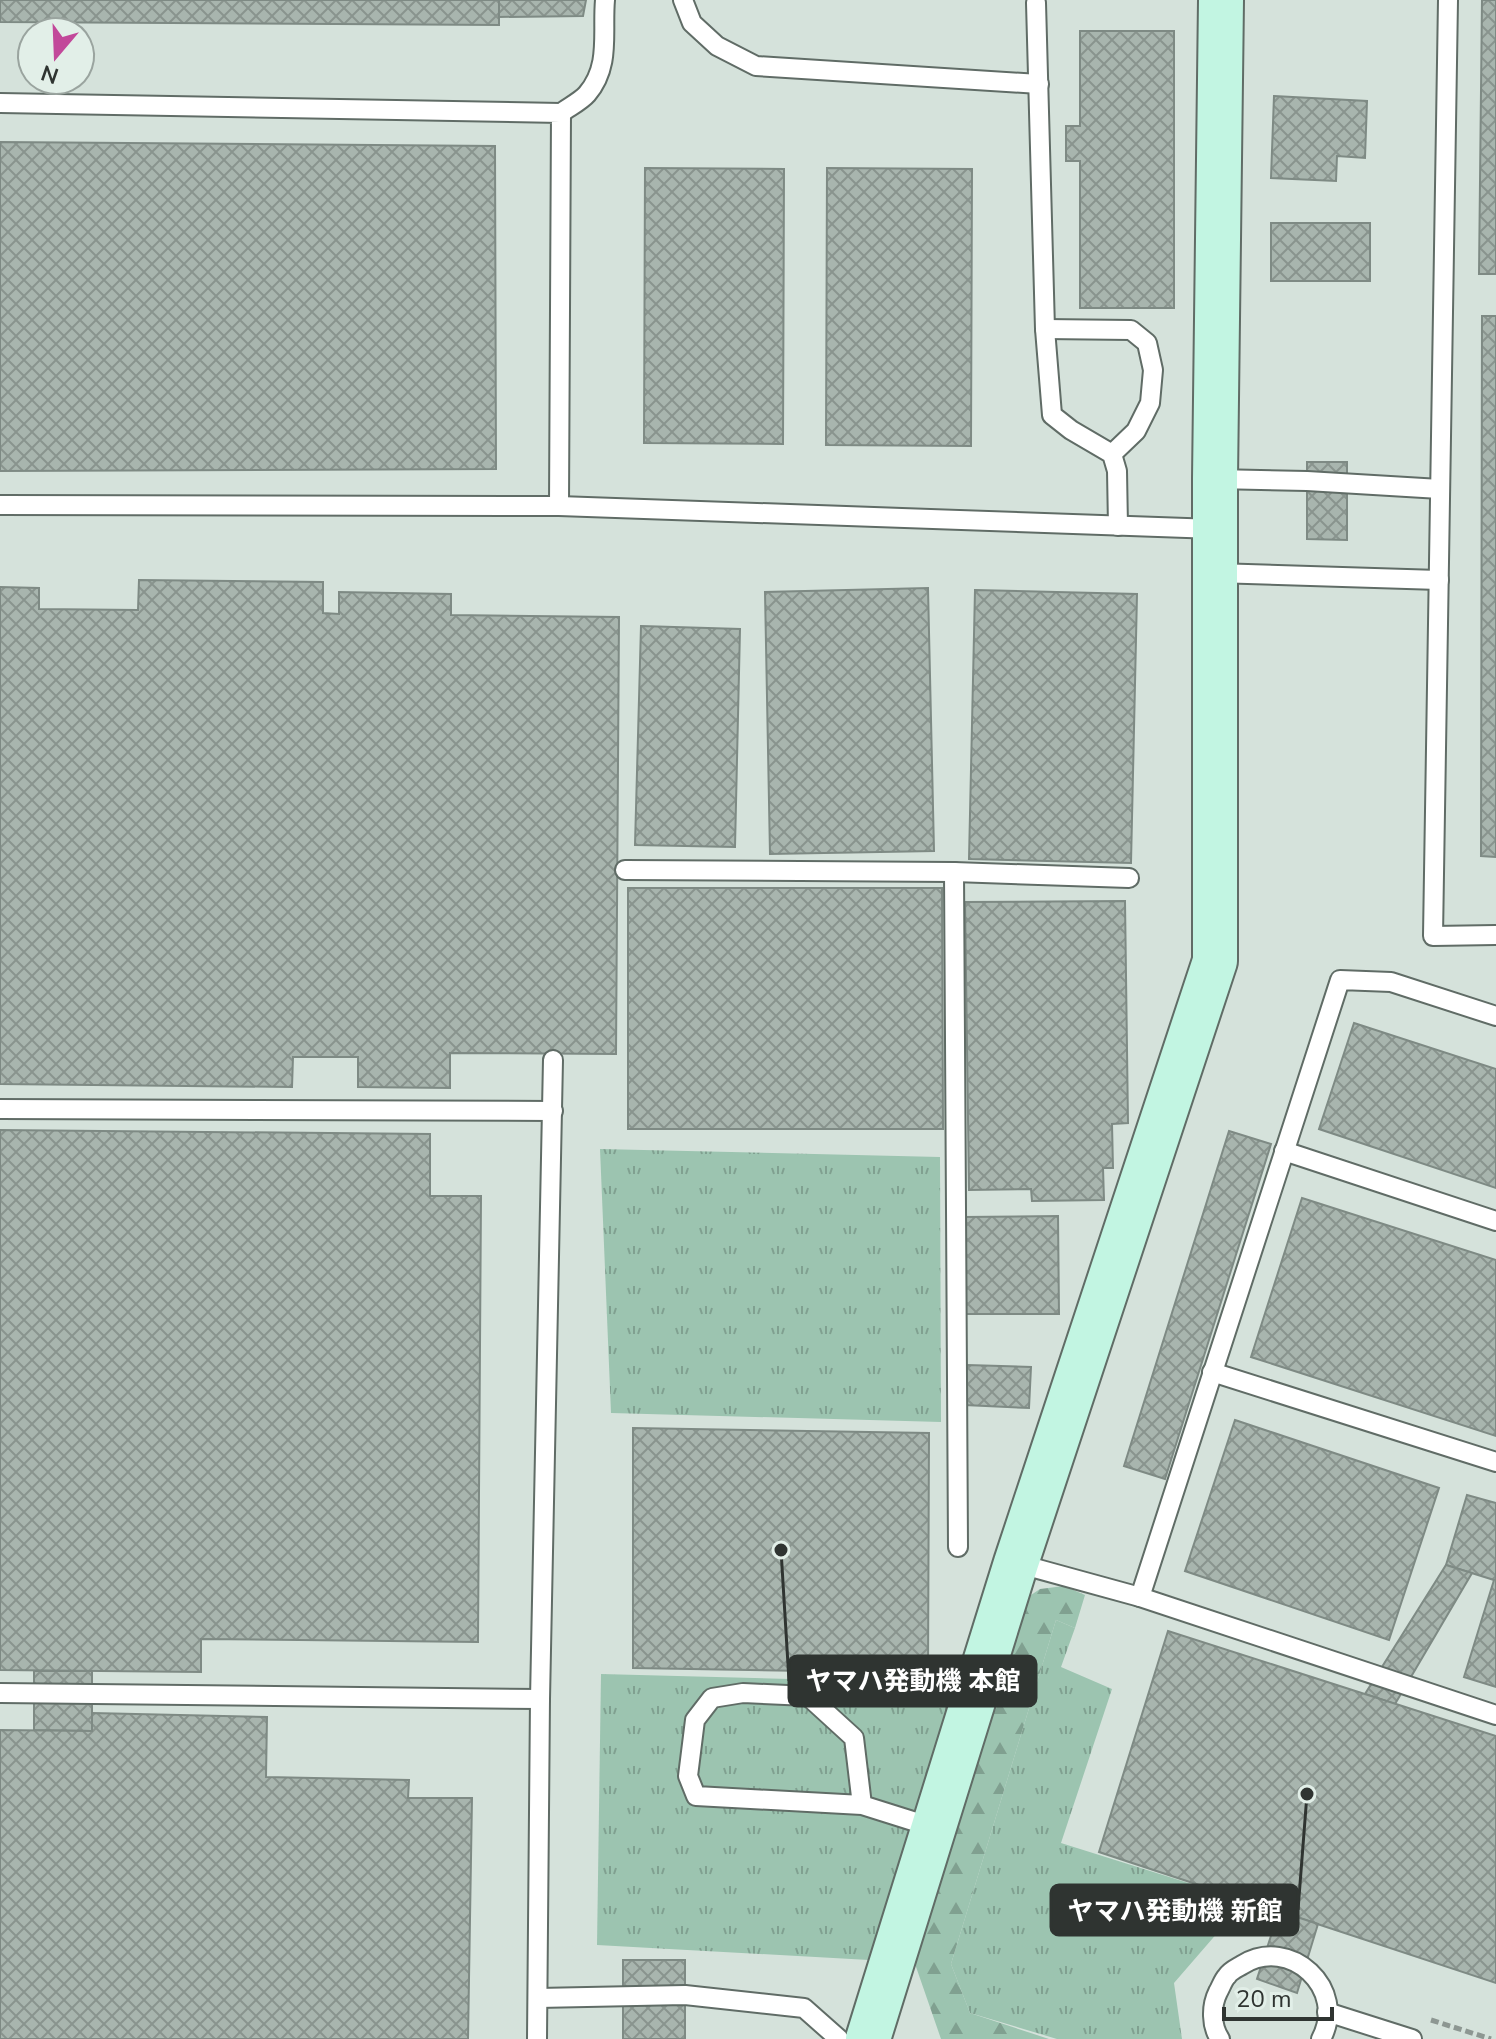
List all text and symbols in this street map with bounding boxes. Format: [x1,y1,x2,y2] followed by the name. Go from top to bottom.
[16,16,96,96] north arrow
[37,57,62,91] text: N
[789,1656,1036,1706] callout: ヤマハ発動機 本館
[805,1664,1021,1699] text: ヤマハ発動機 本館
[1051,1885,1298,1935] callout: ヤマハ発動機 新館
[1067,1894,1283,1929] text: ヤマハ発動機 新館
[1224,1971,1332,2021] scale bar
[1236,1983,1292,2015] text: 20 m

